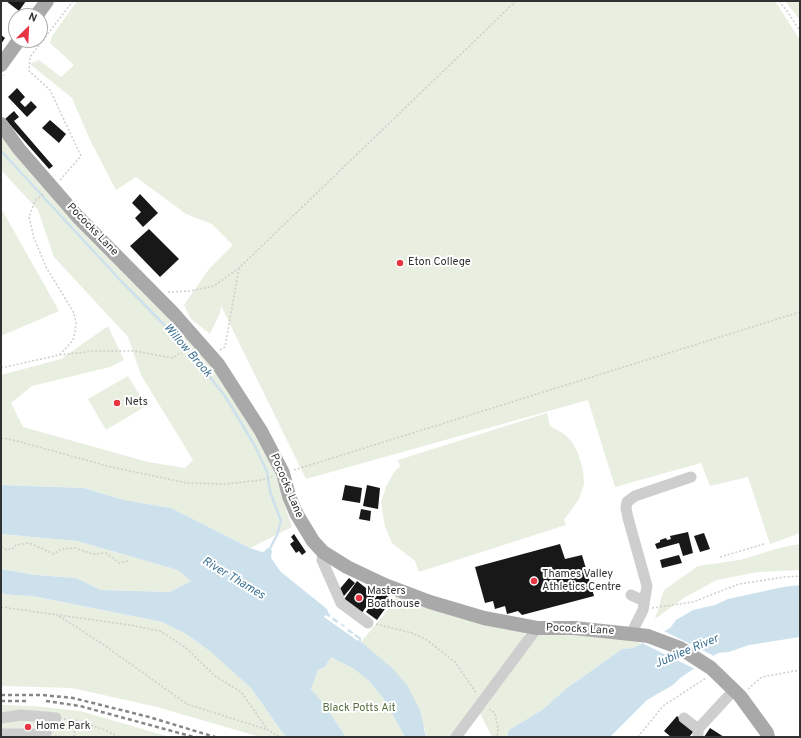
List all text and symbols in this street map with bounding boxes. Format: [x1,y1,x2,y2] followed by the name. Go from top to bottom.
[8,8,48,48] north arrow
[26,10,39,26] text: N
[63,201,121,259] street label: Pococks Lane
[408,256,471,270] place label: Eton College
[395,258,405,268] marker: Eton College
[160,321,214,381] water label: Willow Brook
[125,396,148,410] place label: Nets
[112,398,122,408] marker: Nets
[267,452,305,520] street label: Pococks Lane
[199,555,267,603] water label: River Thames
[542,568,621,594] place label: Thames Valley Athletics Centre
[529,576,539,586] marker: Thames Valley Athletics Centre
[367,585,420,611] place label: Masters Boathouse
[354,593,364,603] marker: Masters Boathouse
[546,622,614,638] street label: Pococks Lane
[653,632,721,672] water label: Jubilee River
[322,702,396,716] park label: Black Potts Ait
[36,720,90,734] place label: Home Park
[23,722,33,732] marker: Home Park

